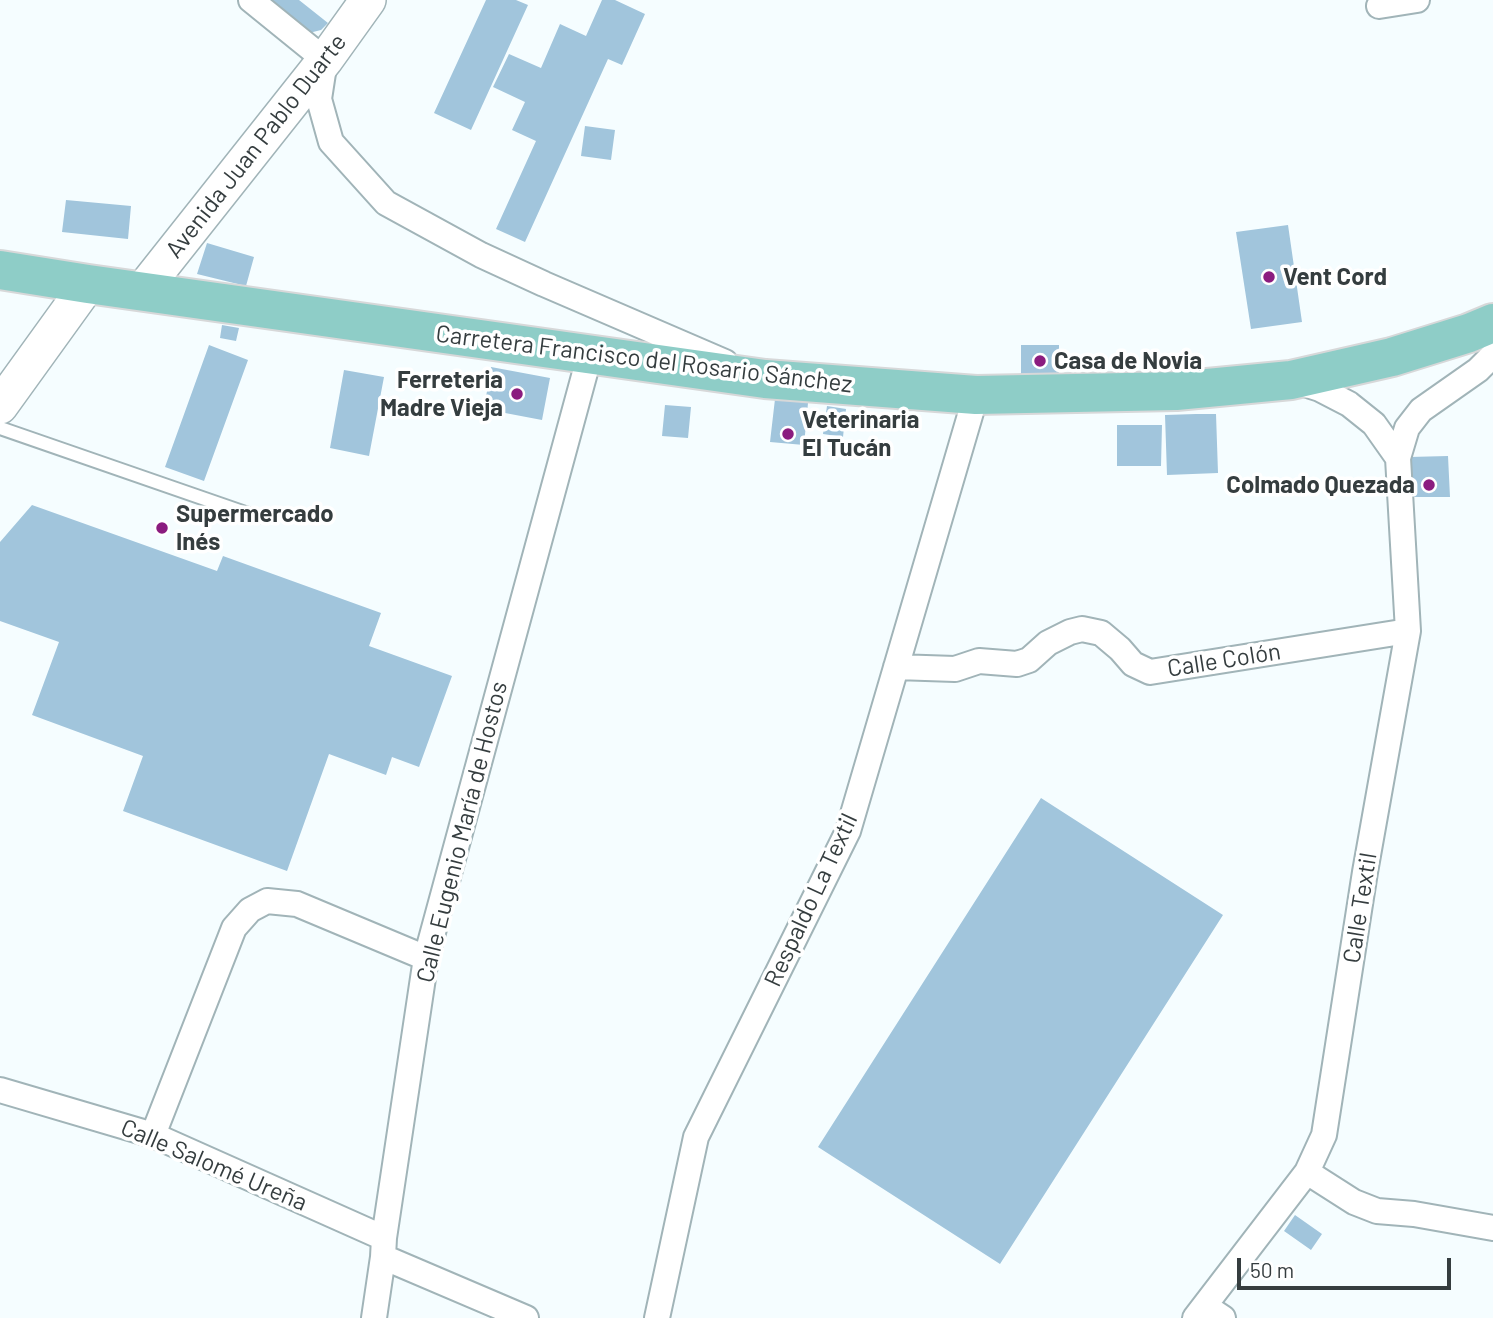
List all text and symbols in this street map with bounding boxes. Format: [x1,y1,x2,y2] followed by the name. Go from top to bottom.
[160,28,352,264] street label: Avenida Juan Pablo Duarte
[1283,263,1387,291] place label: Vent Cord
[1261,269,1277,285] marker: Vent Cord
[434,319,854,399] street label: Carretera Francisco del Rosario Sánchez
[1054,347,1202,375] place label: Casa de Novia
[1032,353,1048,369] marker: Casa de Novia
[380,366,503,422] place label: Ferreteria Madre Vieja
[509,386,525,402] marker: Ferreteria Madre Vieja
[802,406,919,462] place label: Veterinaria El Tucán
[780,426,796,442] marker: Veterinaria El Tucán
[1226,471,1415,499] place label: Colmado Quezada
[1421,477,1437,493] marker: Colmado Quezada
[176,500,334,556] place label: Supermercado Inés
[154,520,170,536] marker: Supermercado Inés
[1165,637,1283,683] street label: Calle Colón
[411,678,513,986] street label: Calle Eugenio María de Hostos
[758,809,864,991] street label: Respaldo La Textil
[1337,851,1383,965] street label: Calle Textil
[117,1113,311,1217] street label: Calle Salomé Ureña
[1241,1244,1454,1288] scale bar
[1250,1257,1294,1282] text: 50 m

